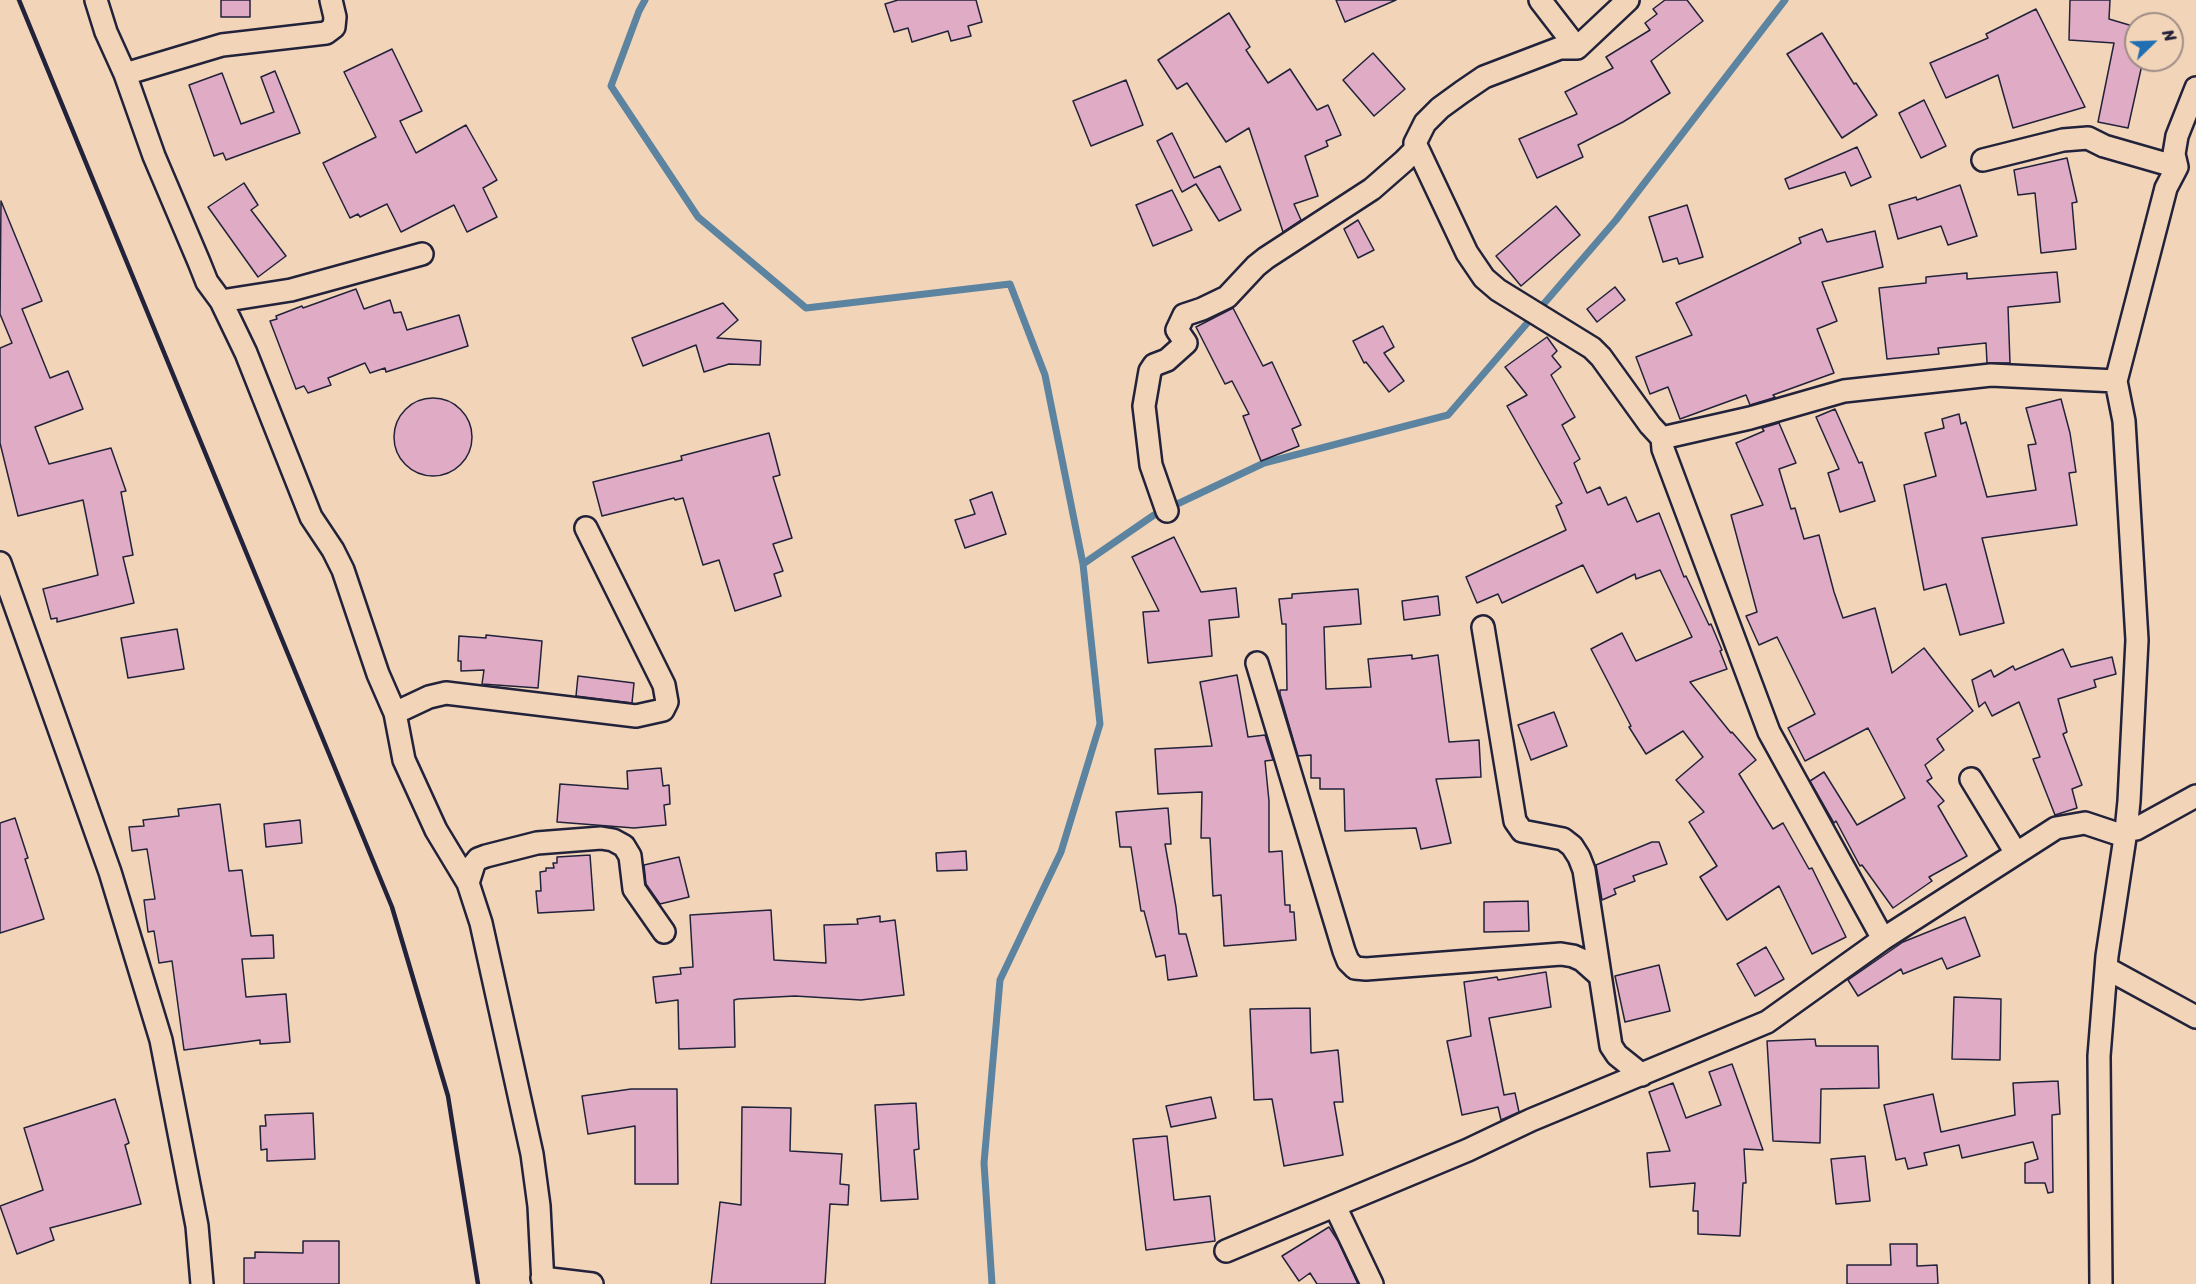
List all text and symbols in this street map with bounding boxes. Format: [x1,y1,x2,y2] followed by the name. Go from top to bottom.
[2124,12,2184,72] north arrow
[2154,25,2185,46] text: N

